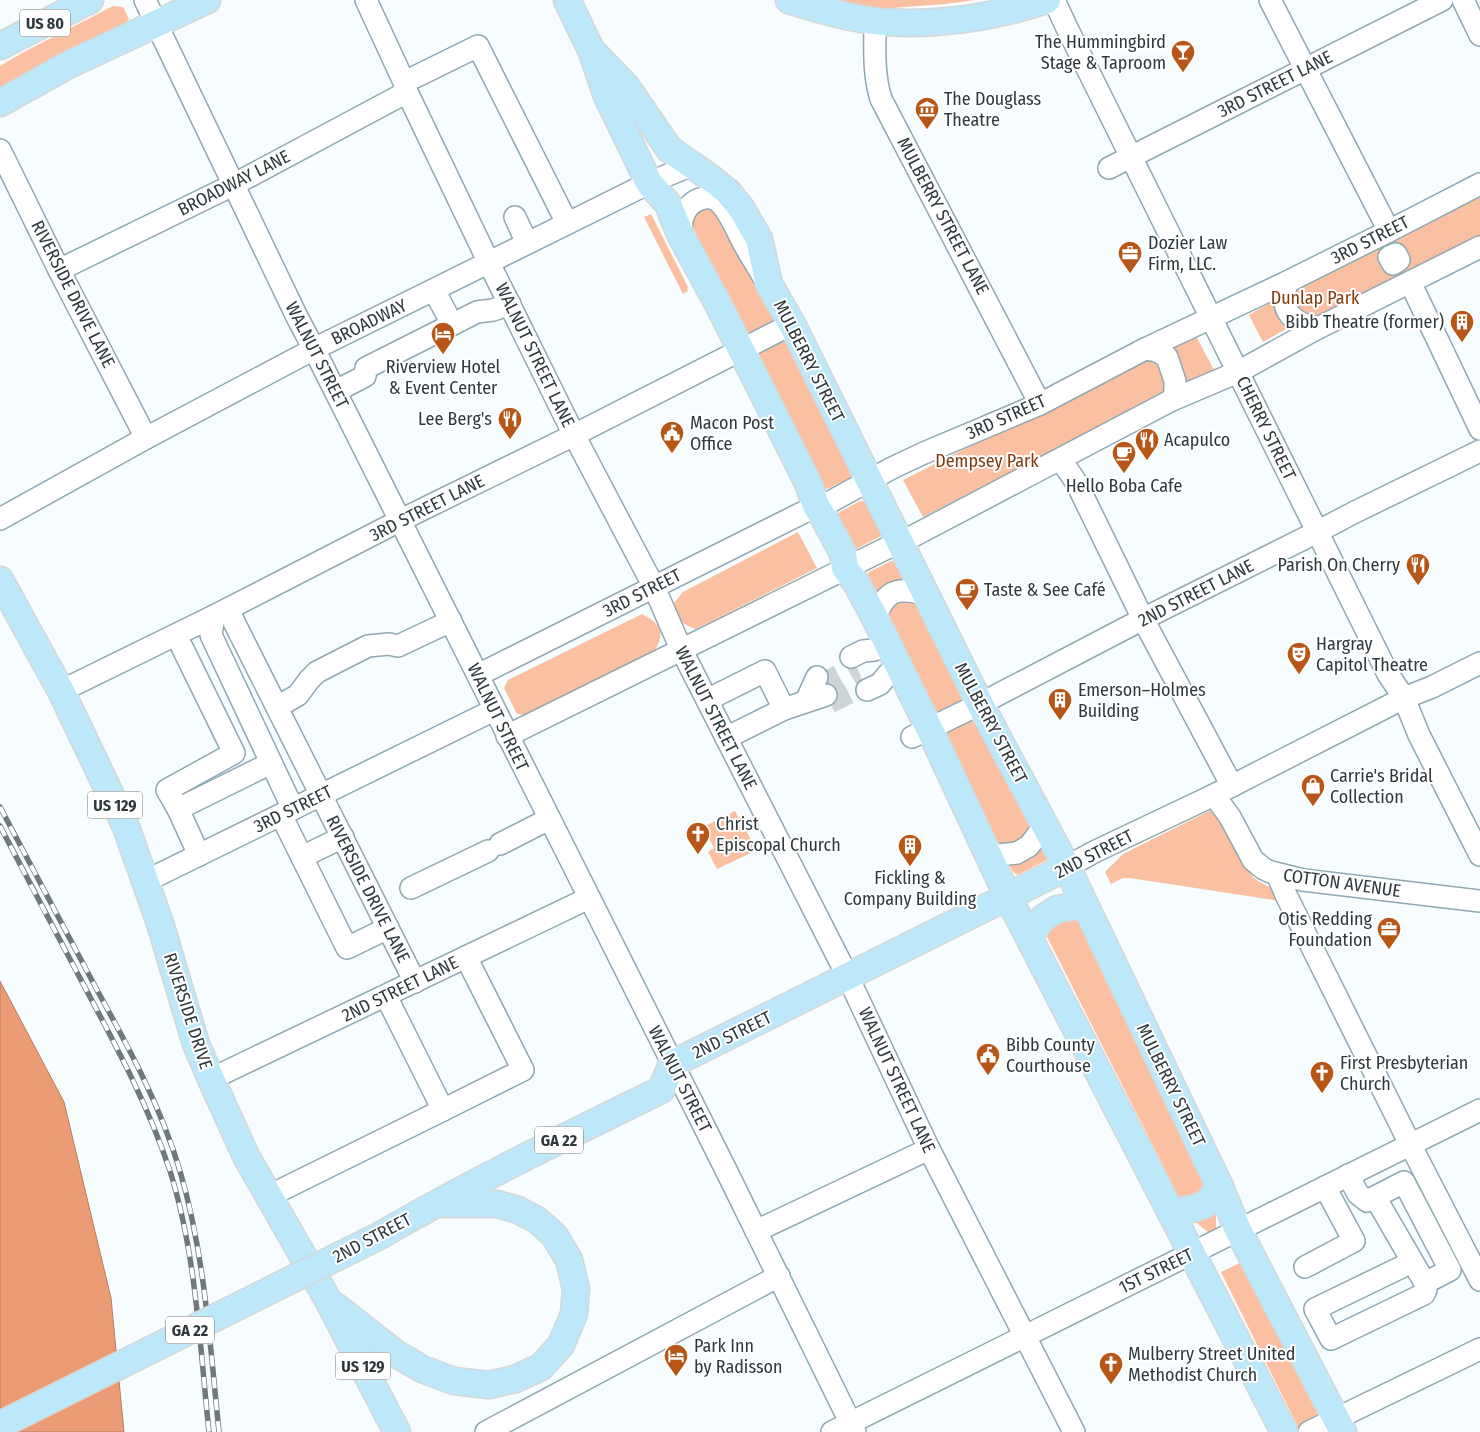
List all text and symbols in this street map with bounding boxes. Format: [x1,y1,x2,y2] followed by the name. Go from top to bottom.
[20,9,70,36] road number: US 80
[1035,31,1166,74] place label: The Hummingbird Stage & Taproom
[1170,39,1196,73] bar icon: The Hummingbird Stage & Taproom
[1214,46,1336,122] street label: 3RD STREET LANE
[944,88,1042,131] place label: The Douglass Theatre
[914,96,940,130] museum icon: The Douglass Theatre
[892,134,994,298] street label: MULBERRY STREET LANE
[174,145,294,221] street label: BROADWAY LANE
[1327,211,1413,269] street label: 3RD STREET
[26,217,120,371] street label: RIVERSIDE DRIVE LANE
[1148,232,1227,275] place label: Dozier Law Firm, LLC.
[1117,240,1143,274] office icon: Dozier Law Firm, LLC.
[490,279,580,431] street label: WALNUT STREET LANE
[1271,287,1360,309] park label: Dunlap Park
[328,294,411,350] street label: BROADWAY
[769,296,849,426] street label: MULBERRY STREET
[281,298,354,413] street label: WALNUT STREET
[1449,309,1475,343] building icon: Bibb Theatre (former)
[1285,311,1444,333] place label: Bibb Theatre (former)
[430,321,456,355] hotel icon: Riverview Hotel & Event Center
[386,356,501,399] place label: Riverview Hotel & Event Center
[1231,373,1301,484] street label: CHERRY STREET
[963,389,1050,444] street label: 3RD STREET
[497,406,523,440] restaurant icon: Lee Berg's
[418,408,492,430] place label: Lee Berg's
[690,412,774,455] place label: Macon Post Office
[659,420,685,454] public building icon: Macon Post Office
[1134,427,1160,461] restaurant icon: Acapulco
[1164,429,1230,451] place label: Acapulco
[1111,440,1137,474] cafe icon: Hello Boba Cafe
[935,450,1039,472] park label: Dempsey Park
[366,470,488,546] street label: 3RD STREET LANE
[1066,475,1182,497] place label: Hello Boba Cafe
[1405,552,1431,586] restaurant icon: Parish On Cherry
[1135,554,1257,632] street label: 2ND STREET LANE
[1278,554,1400,576] place label: Parish On Cherry
[599,564,685,622] street label: 3RD STREET
[954,577,980,611] cafe icon: Taste & See Café
[984,579,1106,601] place label: Taste & See Café
[1316,633,1428,676] place label: Hargray Capitol Theatre
[1286,641,1312,675] theatre icon: Hargray Capitol Theatre
[670,643,762,793] street label: WALNUT STREET LANE
[950,659,1032,788] street label: MULBERRY STREET
[462,660,534,775] street label: WALNUT STREET
[1078,679,1206,722] place label: Emerson–Holmes Building
[1047,687,1073,721] building icon: Emerson–Holmes Building
[1330,765,1433,808] place label: Carrie's Bridal Collection
[1300,773,1326,807] shop icon: Carrie's Bridal Collection
[250,780,336,837] street label: 3RD STREET
[88,792,142,818] road number: US 129
[321,812,415,966] street label: RIVERSIDE DRIVE LANE
[716,813,841,856] place label: Christ Episcopal Church
[685,821,711,855] church icon: Christ Episcopal Church
[1051,825,1138,883] street label: 2ND STREET
[897,833,923,867] building icon: Fickling & Company Building
[1282,864,1402,902] street label: COTTON AVENUE
[844,867,977,910] place label: Fickling & Company Building
[1278,908,1373,951] place label: Otis Redding Foundation
[1376,916,1402,950] office icon: Otis Redding Foundation
[159,950,217,1072] street label: RIVERSIDE DRIVE
[338,951,462,1027] street label: 2ND STREET LANE
[854,1004,940,1156] street label: WALNUT STREET LANE
[689,1006,776,1064] street label: 2ND STREET
[1132,1020,1211,1151] street label: MULBERRY STREET
[644,1022,717,1137] street label: WALNUT STREET
[1006,1034,1095,1077] place label: Bibb County Courthouse
[975,1042,1001,1076] public building icon: Bibb County Courthouse
[1340,1052,1468,1095] place label: First Presbyterian Church
[1309,1060,1335,1094] church icon: First Presbyterian Church
[535,1126,583,1154] road number: GA 22
[329,1208,415,1268] street label: 2ND STREET
[1115,1243,1197,1298] street label: 1ST STREET
[166,1316,214,1344] road number: GA 22
[694,1335,783,1378] place label: Park Inn by Radisson
[663,1343,689,1377] hotel icon: Park Inn by Radisson
[1128,1343,1296,1386] place label: Mulberry Street United Methodist Church
[1098,1351,1124,1385] church icon: Mulberry Street United Methodist Church
[336,1352,390,1380] road number: US 129

